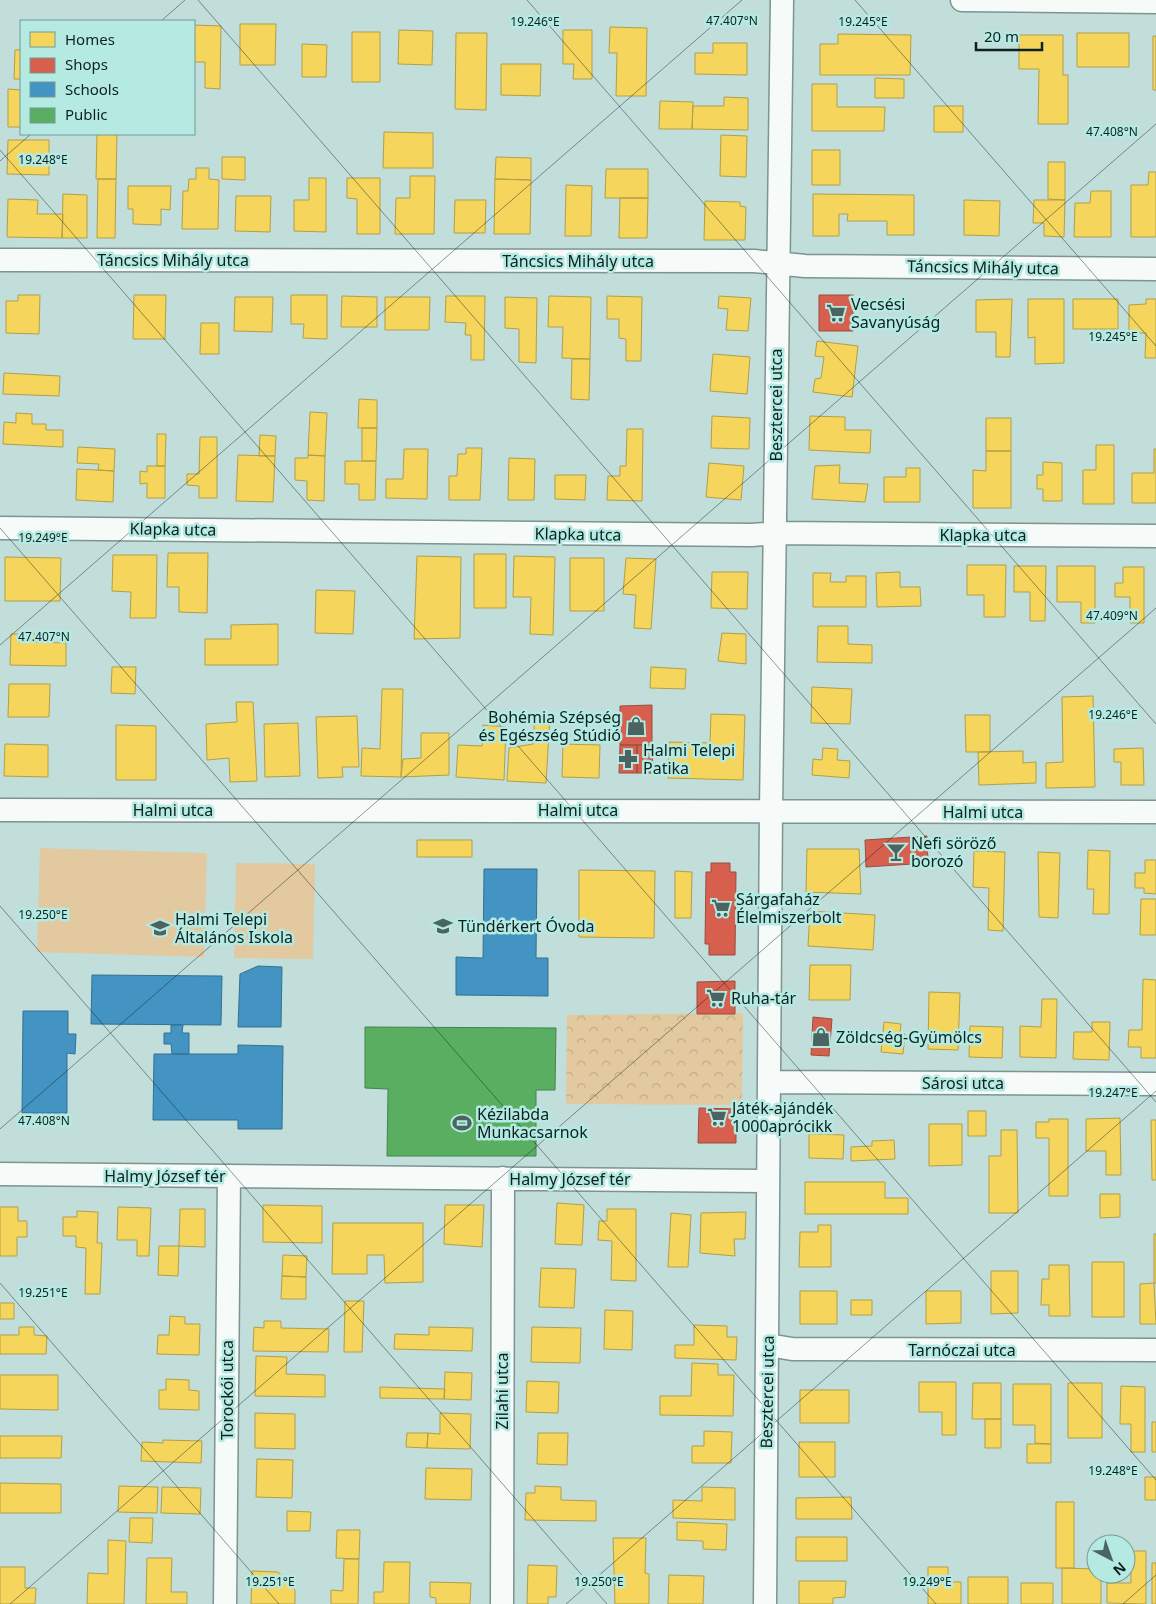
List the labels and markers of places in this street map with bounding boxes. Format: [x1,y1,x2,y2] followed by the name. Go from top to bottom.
[851,293,940,333] place label: Vecsési Savanyúság
[825,302,847,324] supermarket icon: Vecsési Savanyúság
[478,706,621,746] place label: Bohémia Szépség és Egészség Stúdió
[625,715,647,737] shop icon: Bohémia Szépség és Egészség Stúdió
[643,739,735,779] place label: Halmi Telepi Patika
[617,748,639,770] pharmacy icon: Halmi Telepi Patika
[911,832,996,872] place label: Nefi söröző borozó
[885,841,907,863] bar icon: Nefi söröző borozó
[736,888,842,928] place label: Sárgafaház Élelmiszerbolt
[710,897,732,919] supermarket icon: Sárgafaház Élelmiszerbolt
[175,908,293,948] place label: Halmi Telepi Általános Iskola
[432,915,454,937] school or university icon: Tündérkert Óvoda
[458,915,595,937] place label: Tündérkert Óvoda
[149,917,171,939] school or university icon: Halmi Telepi Általános Iskola
[705,987,727,1009] supermarket icon: Ruha-tár
[731,987,797,1009] place label: Ruha-tár
[810,1026,832,1048] shop icon: Zöldcség-Gyümölcs
[836,1026,982,1048] place label: Zöldcség-Gyümölcs
[730,1097,834,1137] place label: Játék-ajándék 1000aprócikk
[477,1103,588,1143] place label: Kézilabda Munkacsarnok
[706,1106,728,1128] supermarket icon: Játék-ajándék 1000aprócikk
[451,1112,473,1134] sports icon: Kézilabda Munkacsarnok

